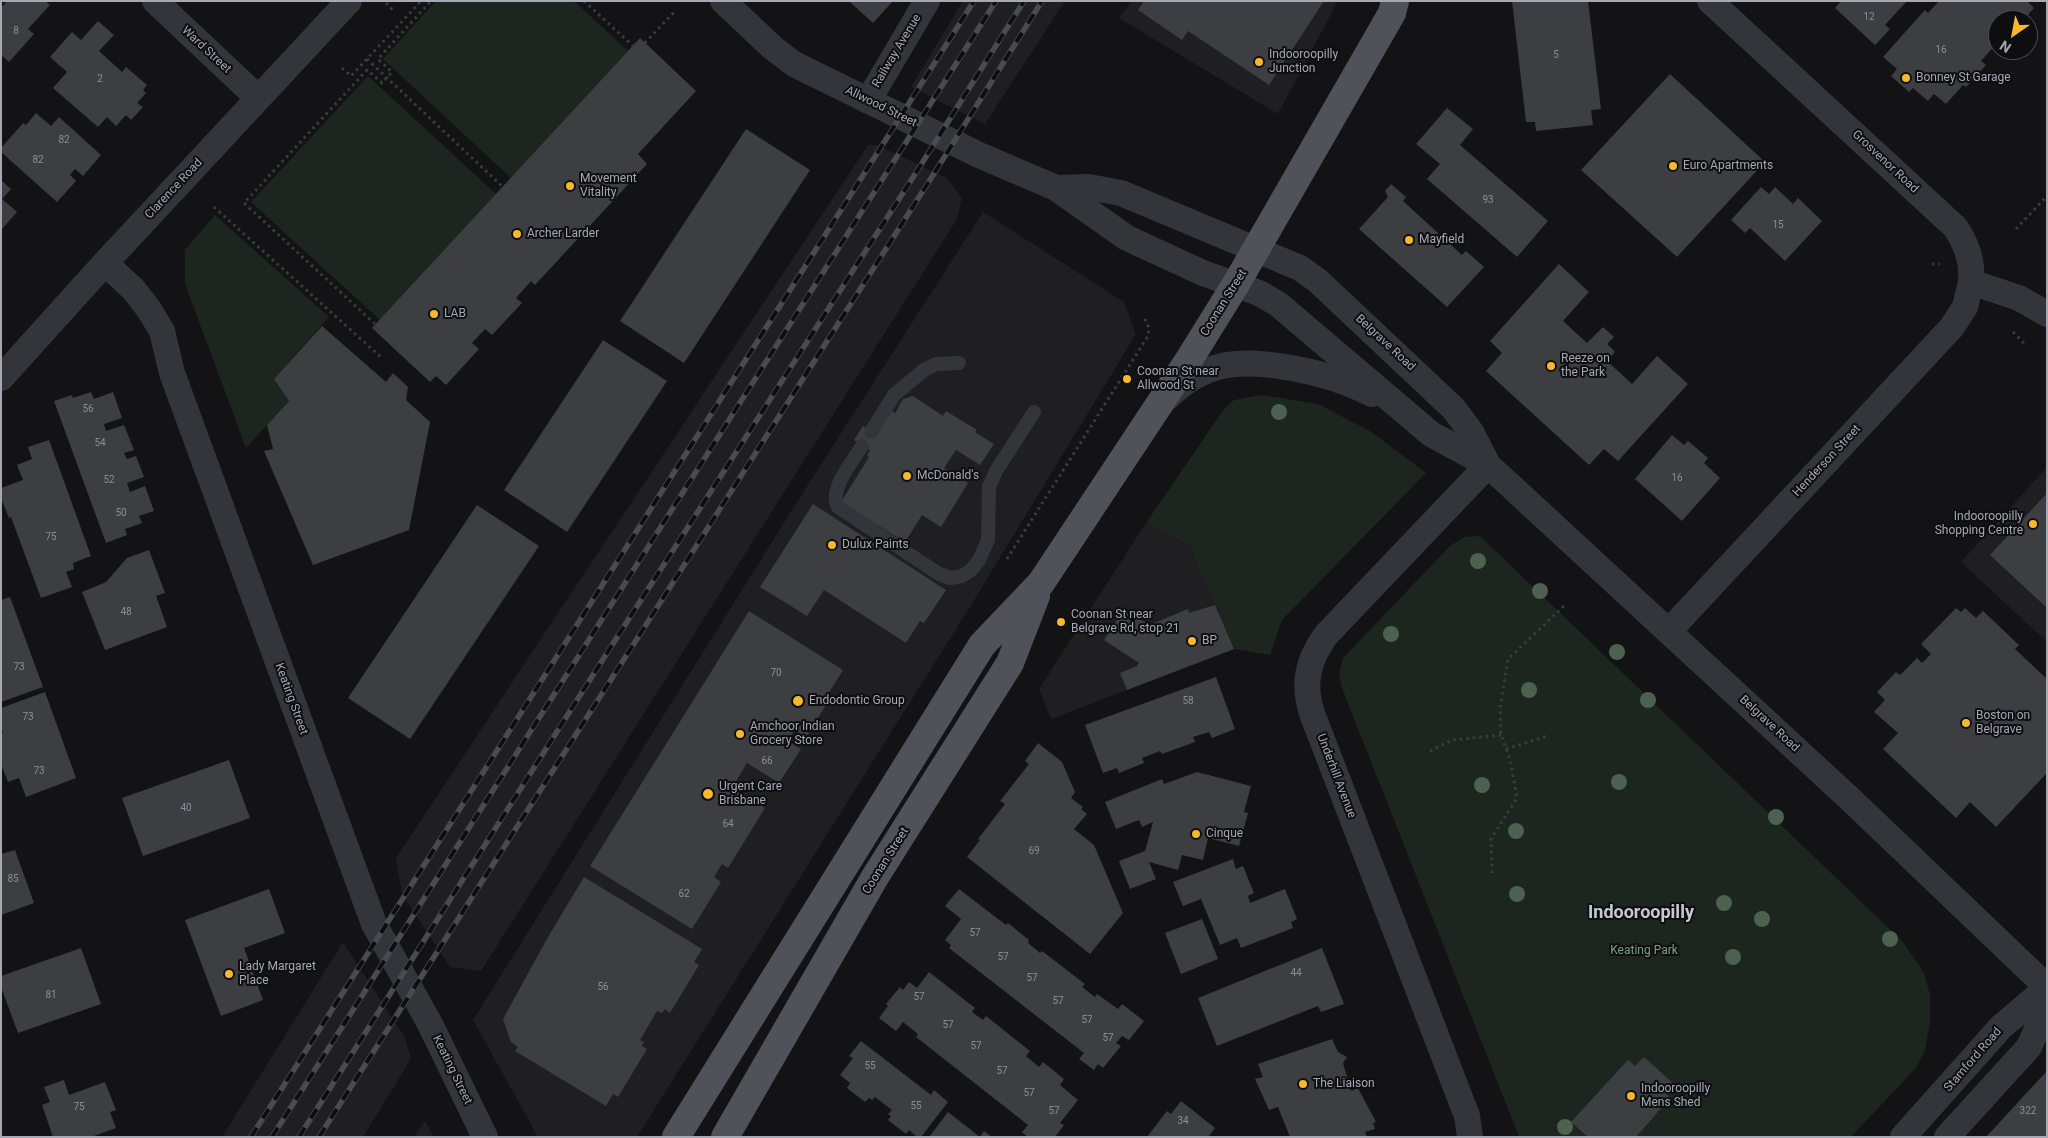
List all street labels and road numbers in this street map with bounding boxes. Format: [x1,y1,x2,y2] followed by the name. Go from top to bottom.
[869,12,925,90] street label: Railway Avenue
[178,23,234,77] street label: Ward Street
[843,83,919,131] street label: Allwood Street
[1849,128,1921,196] street label: Grosvenor Road
[142,156,206,222] street label: Clarence Road
[1198,267,1250,339] street label: Coonan Street
[1352,312,1418,374] street label: Belgrave Road
[1790,422,1864,500] street label: Henderson Street
[271,661,311,737] street label: Keating Street
[1736,693,1802,755] street label: Belgrave Road
[1313,732,1359,820] street label: Underhill Avenue
[860,825,912,897] street label: Coonan Street
[1941,1025,2005,1095] street label: Stamford Road
[429,1033,475,1107] street label: Keating Street

